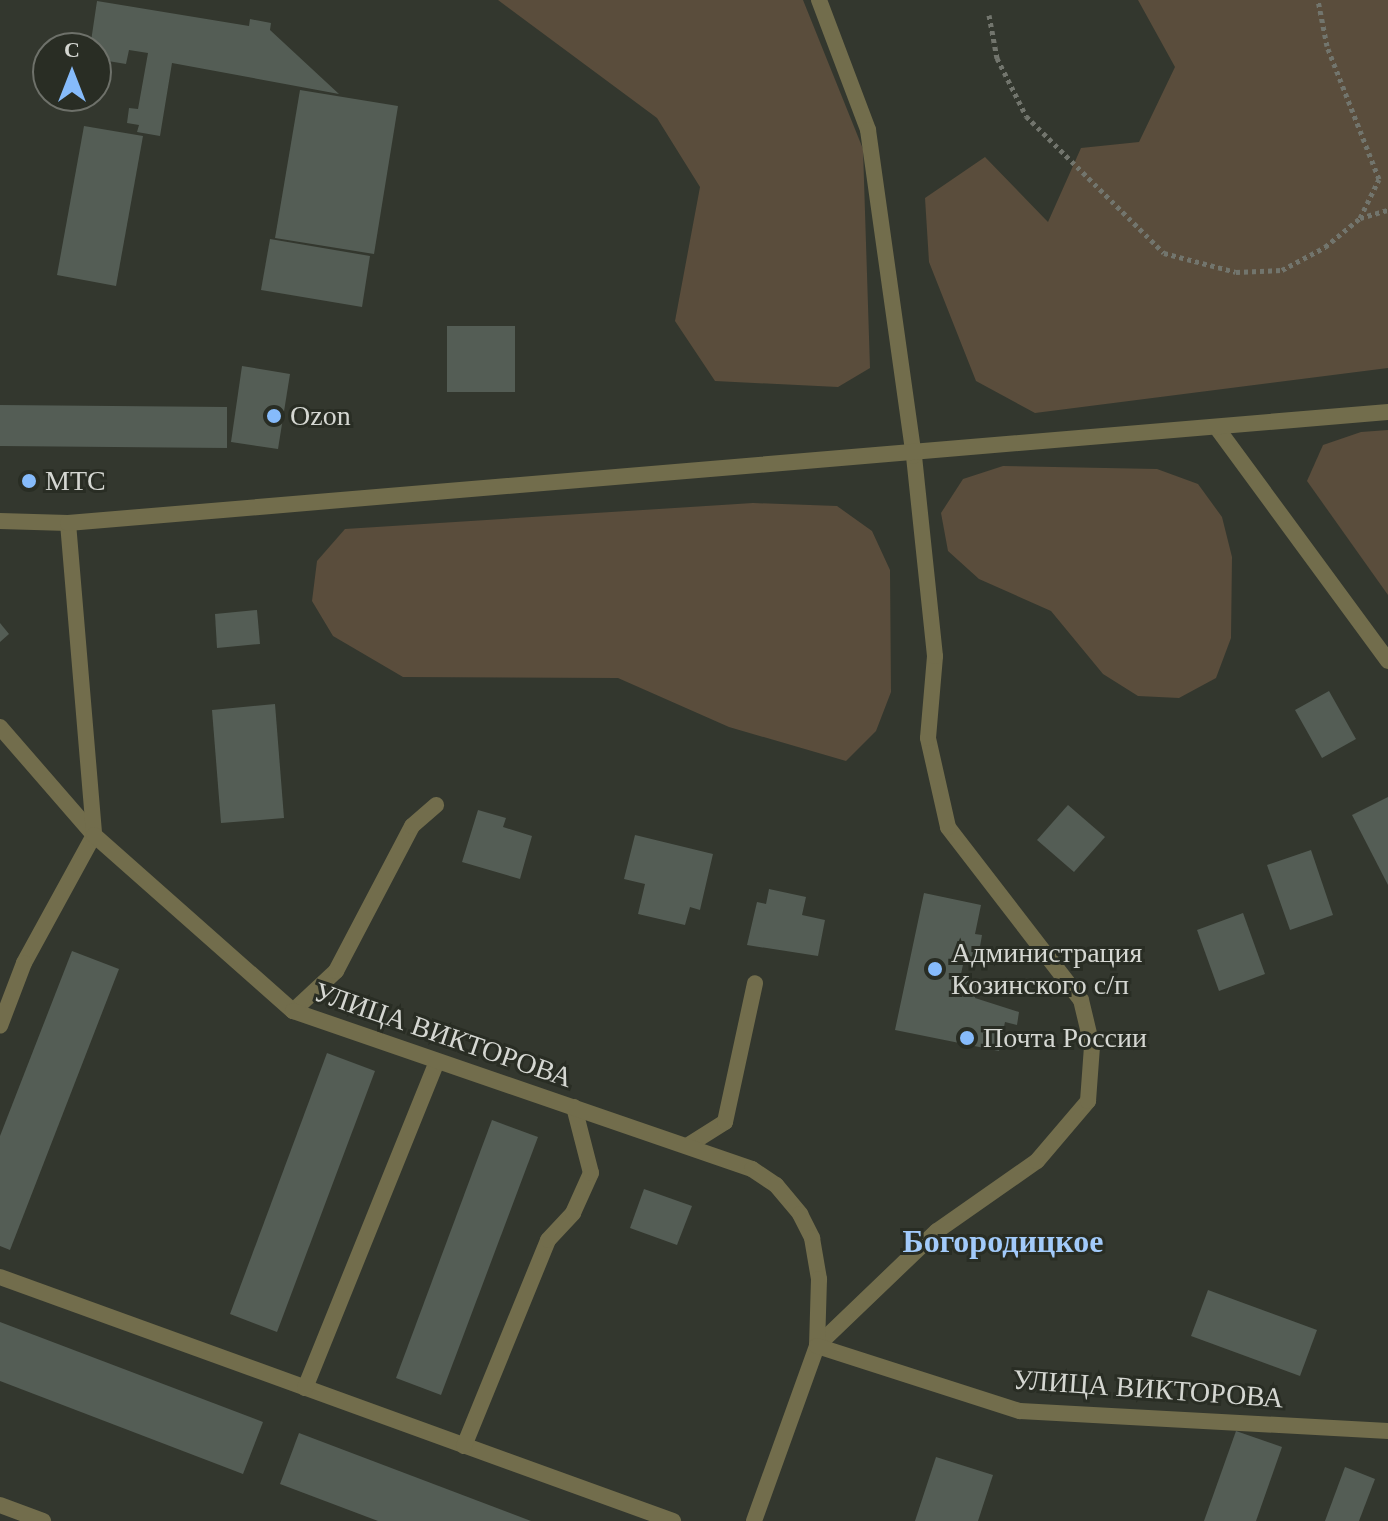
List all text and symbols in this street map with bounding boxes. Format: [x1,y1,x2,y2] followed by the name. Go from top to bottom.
[32,32,112,112] north arrow
[64,37,80,62] text: С
[290,399,351,433] place label: Ozon
[265,407,283,425] marker: Ozon
[45,464,106,498] place label: МТС
[20,472,38,490] marker: МТС
[951,936,1142,1002] place label: Администрация Козинского с/п
[926,960,944,978] marker: Администрация Козинского с/п
[309,975,577,1095] street label: УЛИЦА ВИКТОРОВА
[983,1021,1147,1055] place label: Почта России
[958,1029,976,1047] marker: Почта России
[902,1222,1104,1260] district label: Богородицкое
[1012,1363,1284,1415] street label: УЛИЦА ВИКТОРОВА

